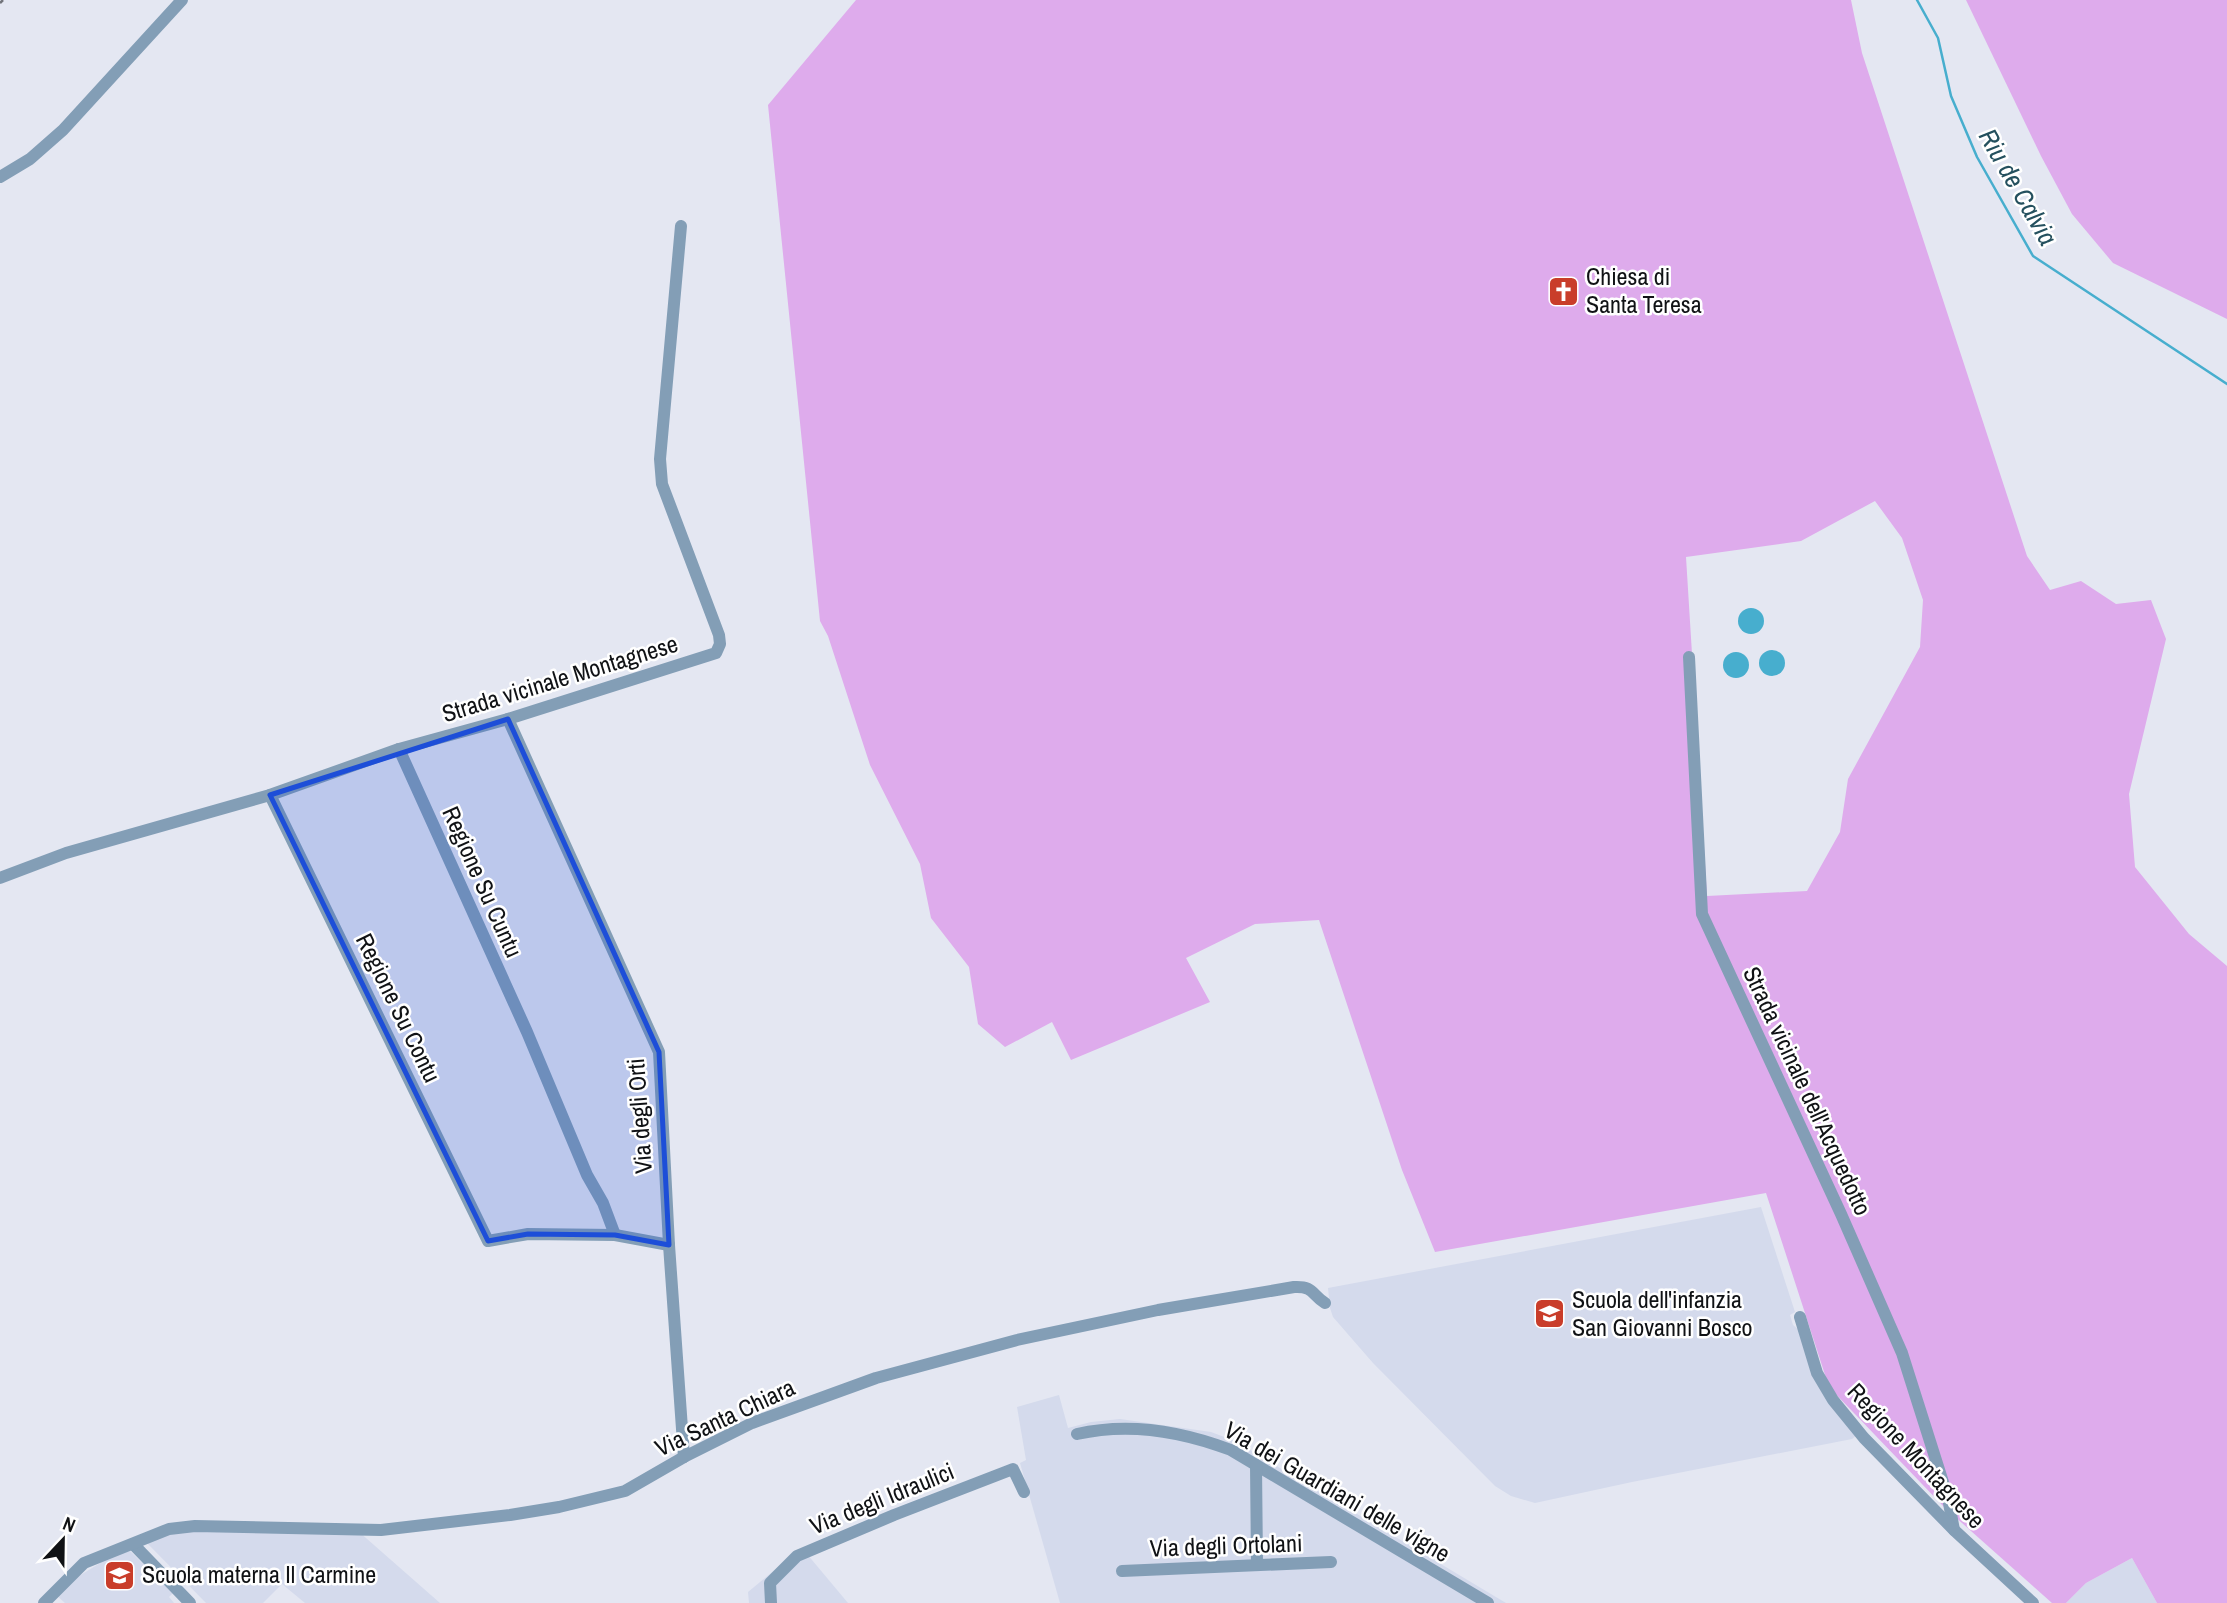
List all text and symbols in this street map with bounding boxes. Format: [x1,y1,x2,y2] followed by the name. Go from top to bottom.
[1971,122,2066,252] water label: Riu de Calvia
[1586,260,1702,320] place label: Chiesa di Santa Teresa
[1546,274,1580,308] church icon: Chiesa di Santa Teresa
[438,627,682,729] street label: Strada vicinale Montagnese
[435,801,530,962] street label: Regione Su Cuntu
[349,928,449,1087] street label: Regione Su Contu
[1736,961,1880,1220] street label: Strada vicinale dell'Acquedotto
[619,1057,659,1175] street label: Via degli Orti
[1572,1283,1753,1343] place label: Scuola dell'infanzia San Giovanni Bosco
[1532,1297,1566,1331] school or university icon: Scuola dell'infanzia San Giovanni Bosco
[650,1371,800,1463] street label: Via Santa Chiara
[1841,1376,1993,1535] street label: Regione Montagnese
[1219,1413,1456,1569] street label: Via dei Guardiani delle vigne
[805,1455,958,1542] street label: Via degli Idraulici
[28,1505,98,1575] north arrow
[59,1510,79,1538] text: N
[1149,1526,1303,1564] street label: Via degli Ortolani
[102,1558,136,1592] school or university icon: Scuola materna Il Carmine
[142,1558,376,1590] place label: Scuola materna Il Carmine

